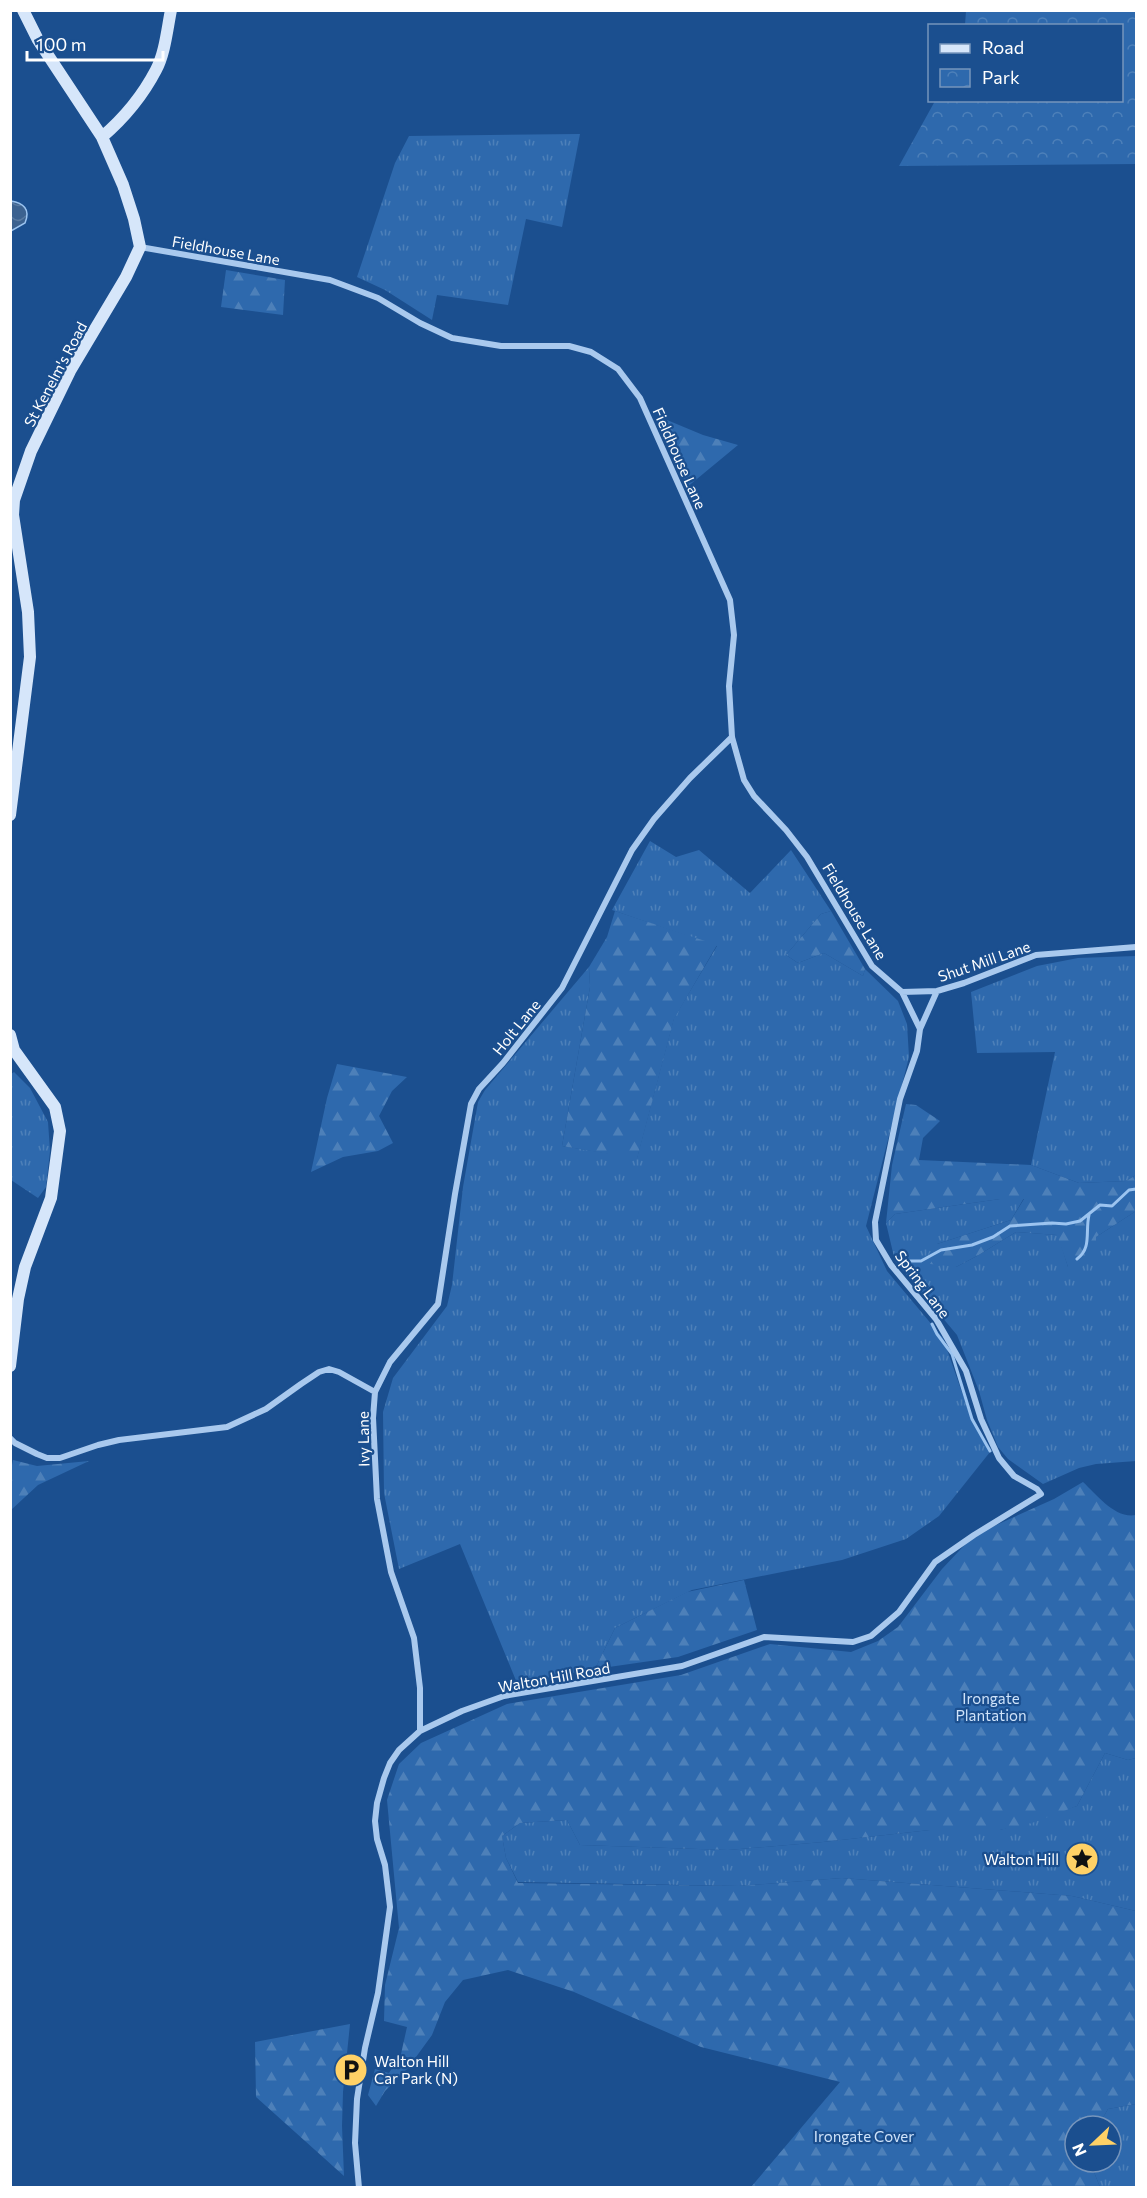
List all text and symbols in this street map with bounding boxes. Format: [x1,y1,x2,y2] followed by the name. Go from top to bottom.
[27,24,164,62] scale bar
[928,24,1123,102] legend
[36,33,86,55] text: 100 m
[982,36,1024,58] text: Road
[982,66,1020,88] text: Park
[171,232,281,268] street label: Fieldhouse Lane
[20,318,90,430] street label: St Kenelm's Road
[650,404,710,512] street label: Fieldhouse Lane
[819,860,891,963] street label: Fieldhouse Lane
[935,937,1033,985] street label: Shut Mill Lane
[488,996,544,1058] street label: Holt Lane
[892,1247,954,1321] street label: Spring Lane
[354,1411,372,1467] street label: Ivy Lane
[497,1658,611,1696] street label: Walton Hill Road
[955,1689,1027,1724] park label: Irongate Plantation
[1064,1841,1100,1877] place icon: Walton Hill
[984,1850,1059,1868] place label: Walton Hill
[333,2052,369,2088] parking icon: Walton Hill Car Park (N)
[374,2052,458,2087] place label: Walton Hill Car Park (N)
[1063,2114,1123,2174] north arrow
[814,2127,914,2145] park label: Irongate Cover
[1068,2141,1090,2159] text: N

